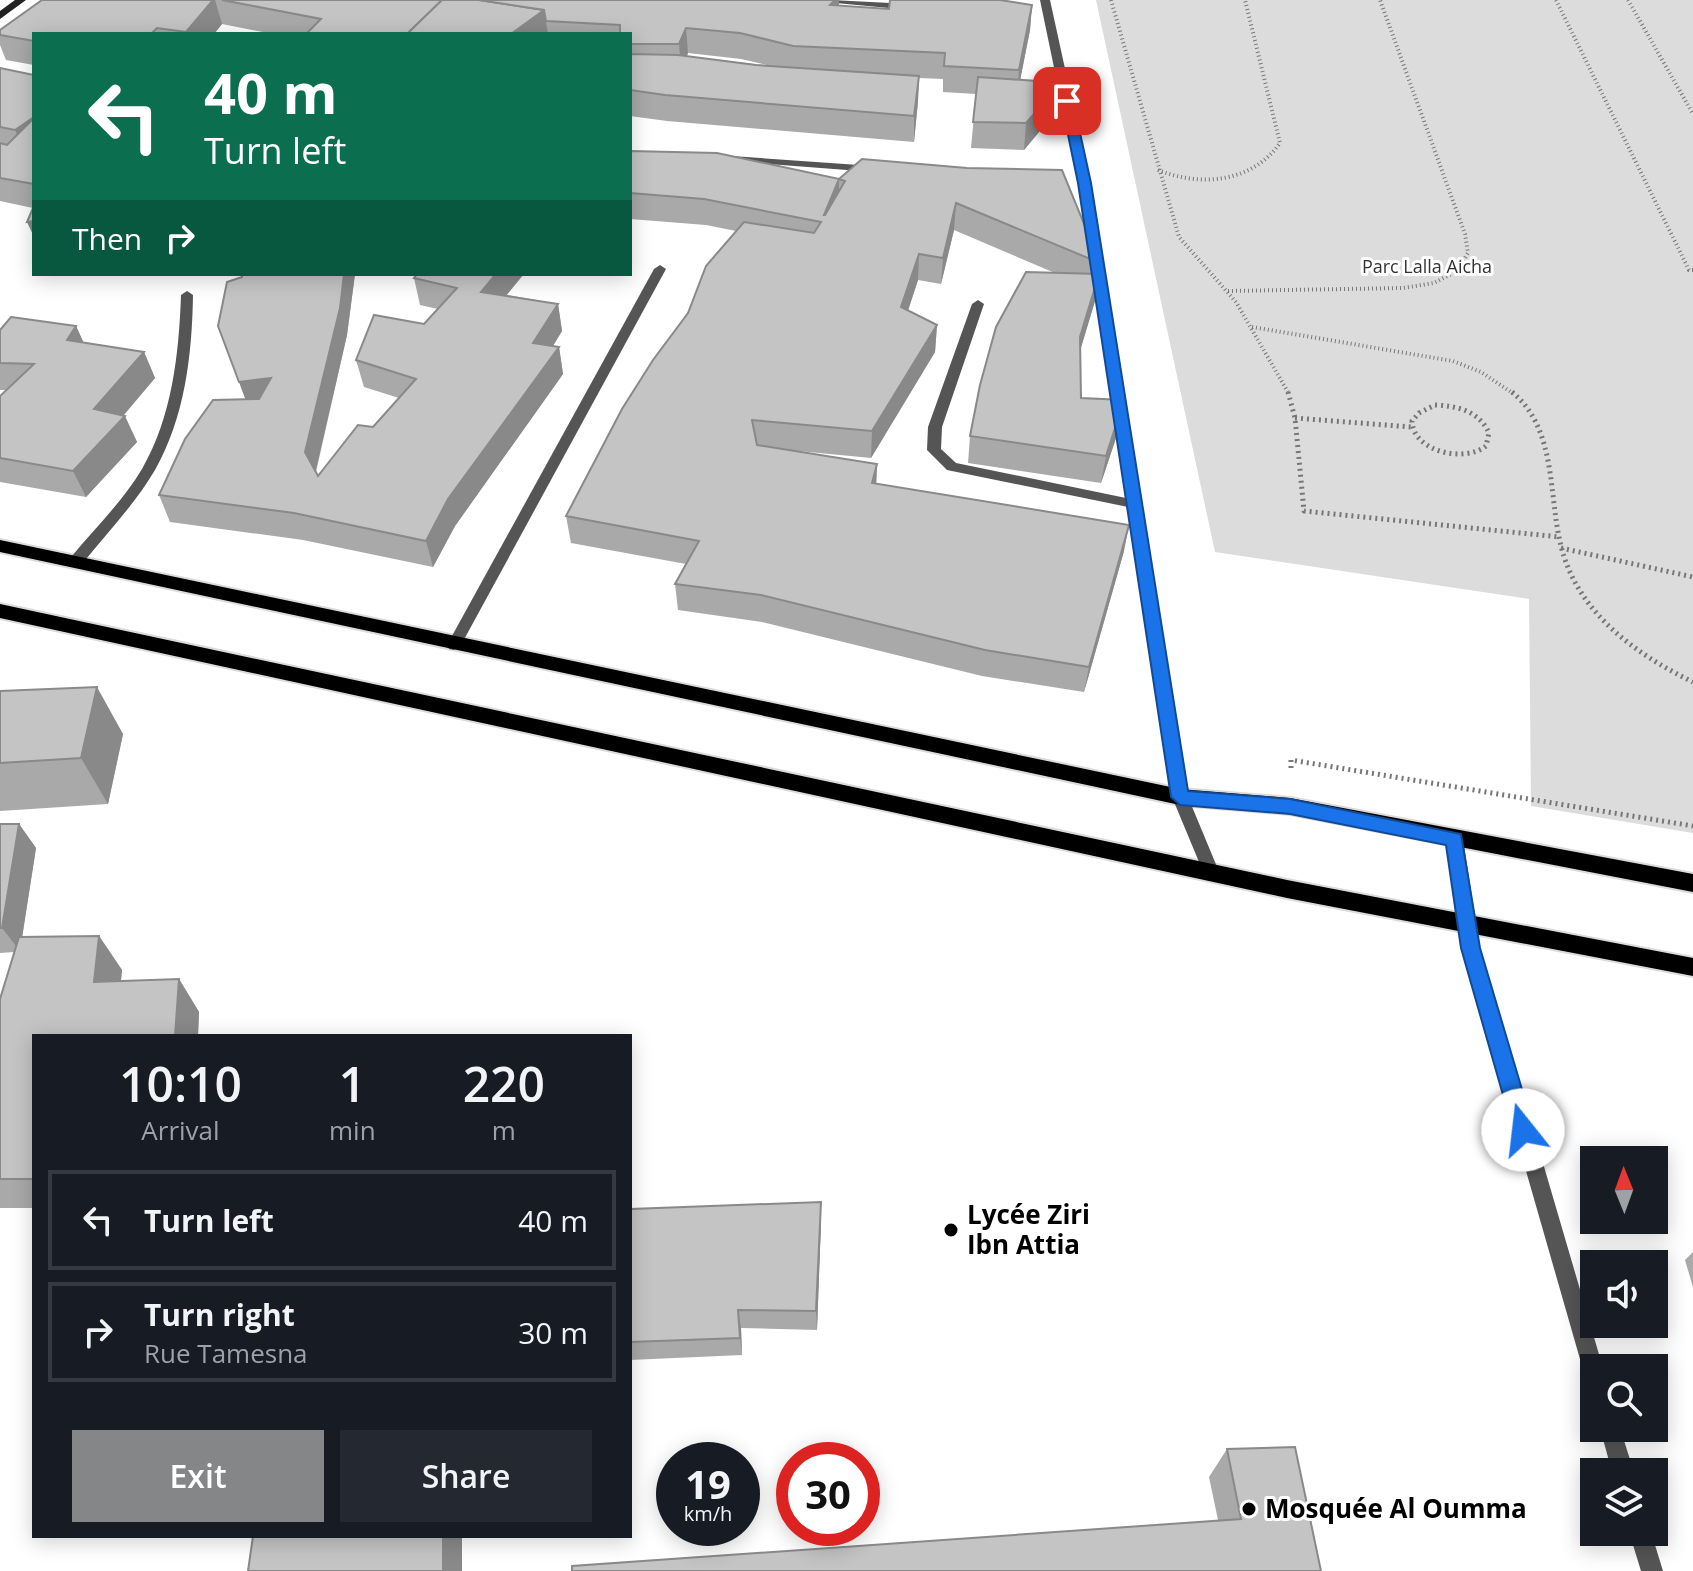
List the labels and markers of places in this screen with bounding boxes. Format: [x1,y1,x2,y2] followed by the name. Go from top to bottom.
[1033,67,1101,135] pin
[967,1196,1090,1262] place label: Lycée Ziri Ibn Attia
[942,1221,960,1239] marker: Lycée Ziri Ibn Attia
[1265,1490,1527,1526] place label: Mosquée Al Oumma
[1240,1500,1258,1518] marker: Mosquée Al Oumma

